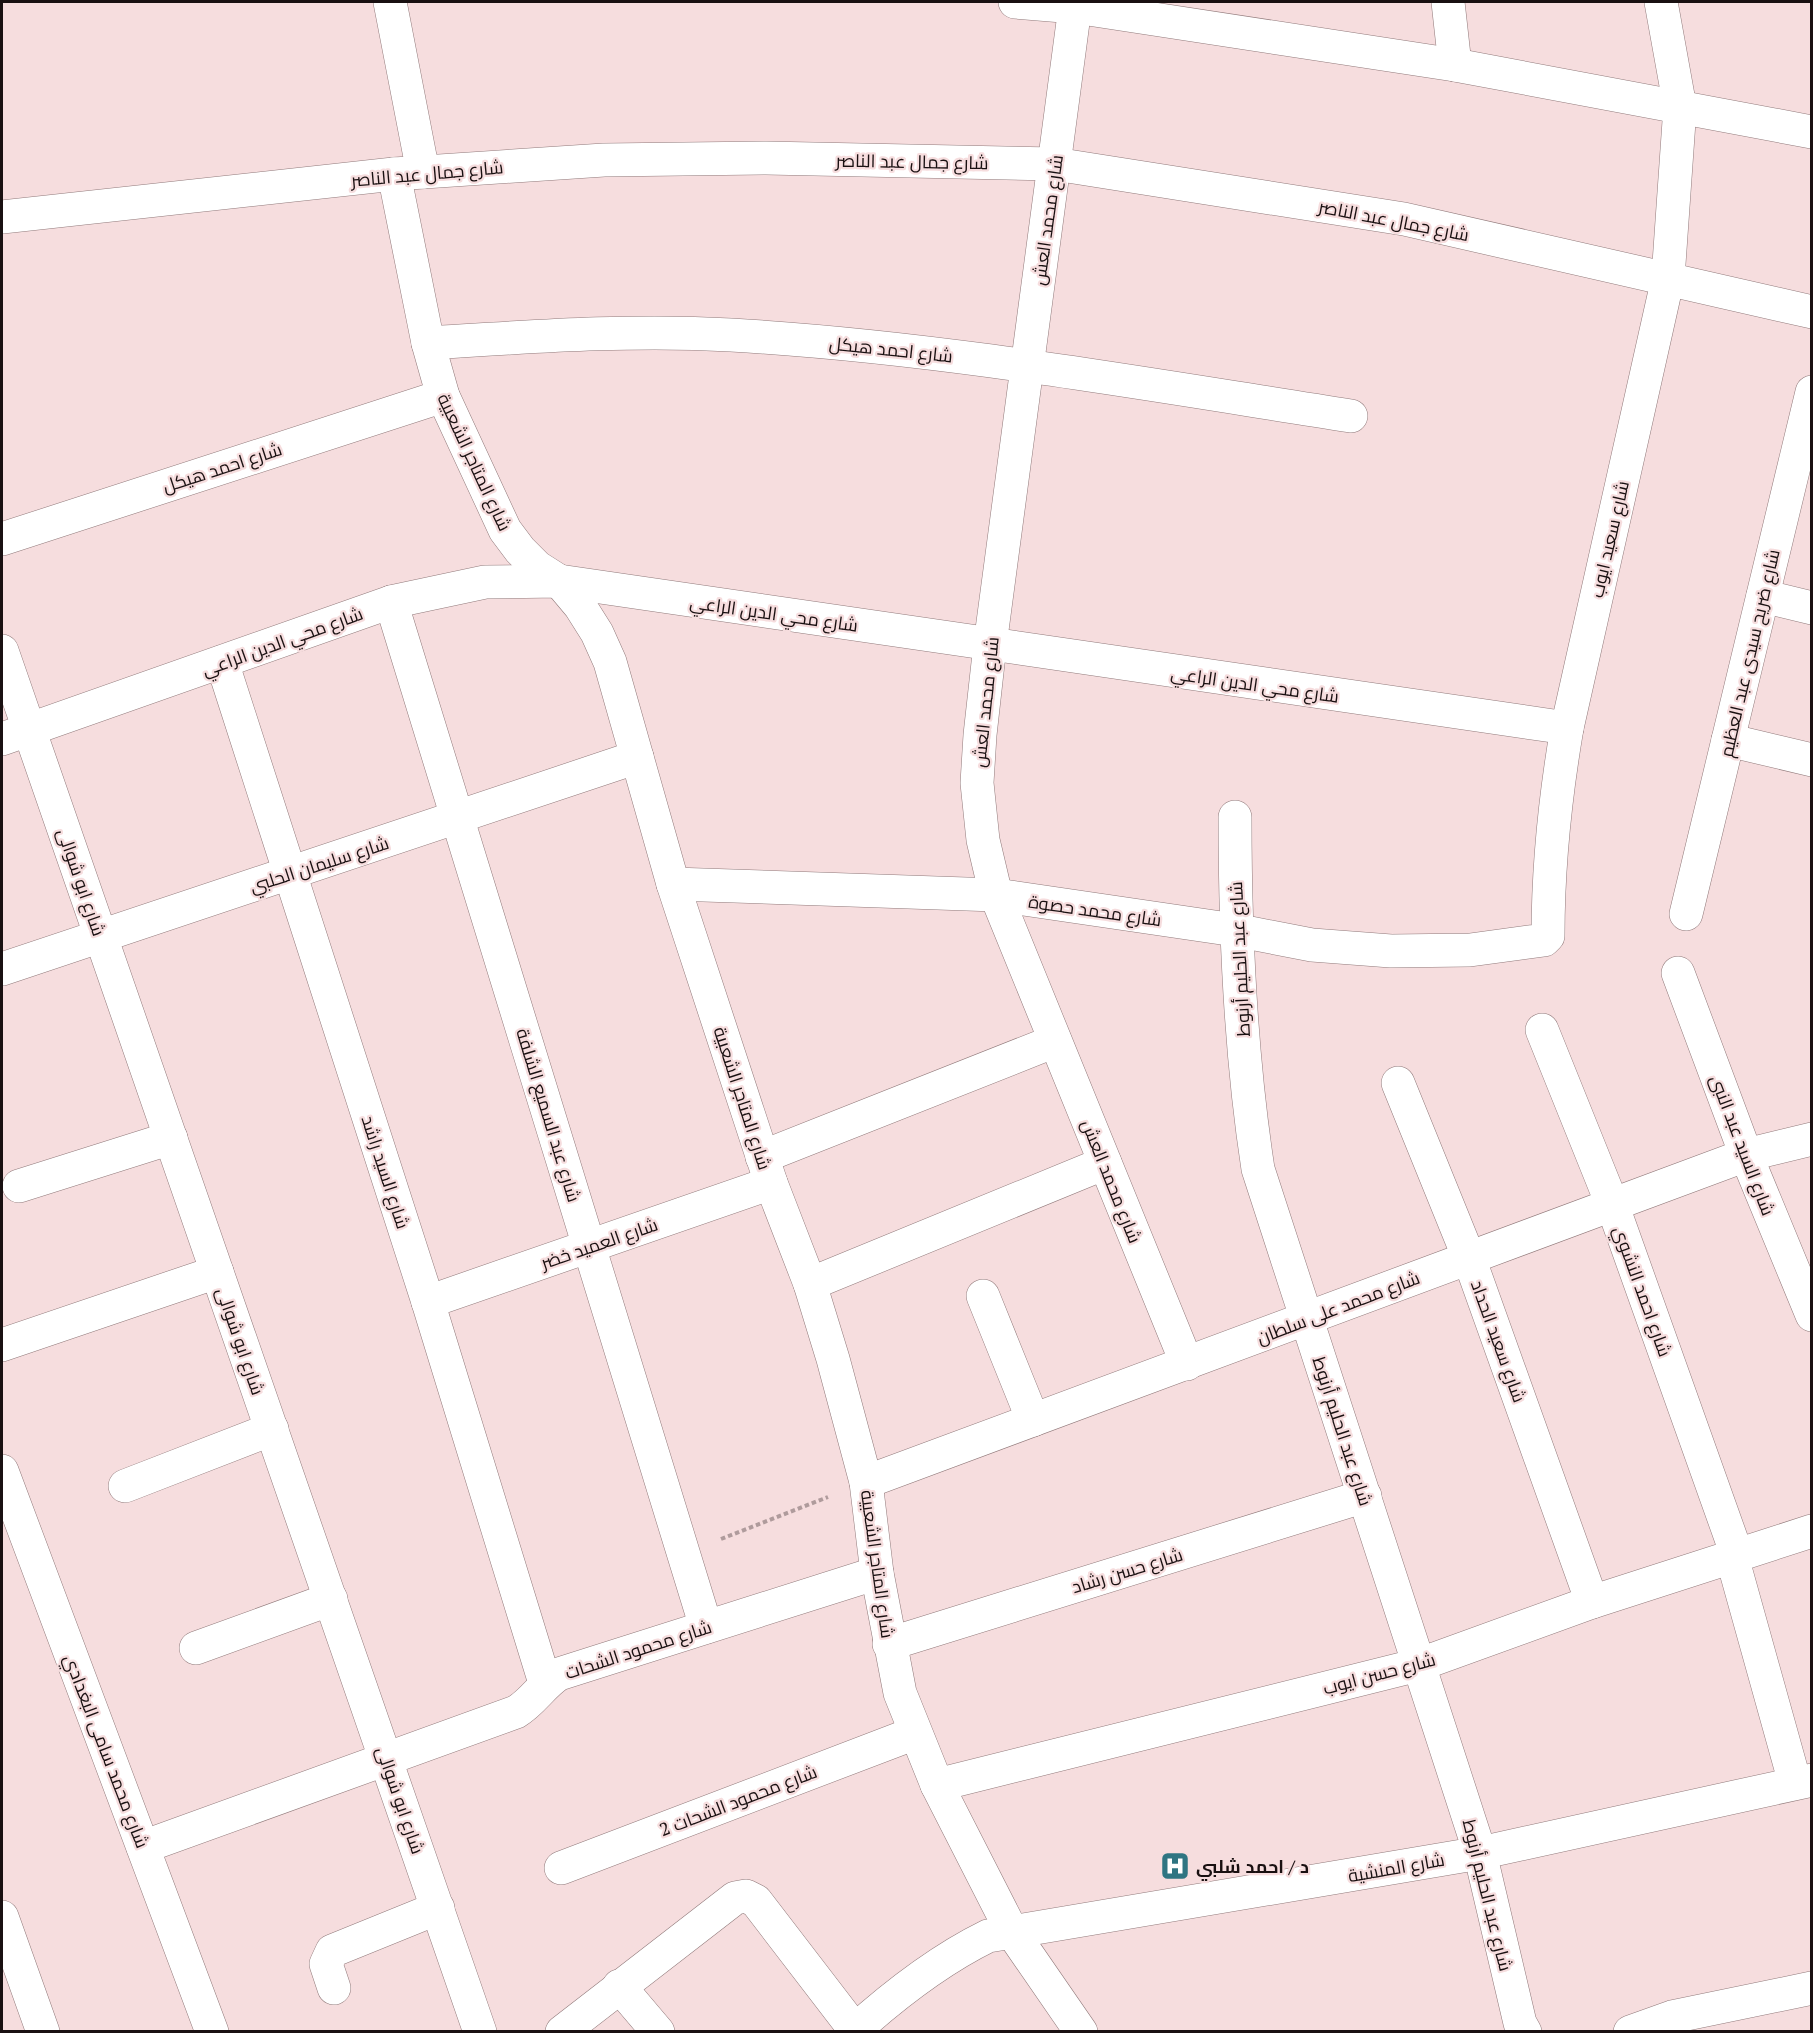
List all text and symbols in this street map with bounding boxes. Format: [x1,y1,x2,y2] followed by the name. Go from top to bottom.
[834,148,989,175] street label: شارع جمال عبد الناصر
[1026,153,1069,287] street label: شارع محمد العش
[349,154,504,193] street label: شارع جمال عبد الناصر
[1315,193,1471,247] street label: شارع جمال عبد الناصر
[828,331,954,368] street label: شارع احمد هيكل
[432,389,517,535] street label: شارع المتاجر الشعبية
[159,436,285,499] street label: شارع احمد هيكل
[1584,478,1635,600] street label: شارع سعيد ايوب
[1713,547,1786,760] street label: شارع ضريح سيدى عبد العظيم
[688,589,860,640] street label: شارع محي الدين الراعي
[198,601,367,684] street label: شارع محي الدين الراعي
[966,635,1005,769] street label: شارع محمد العش
[1169,660,1341,711] street label: شارع محي الدين الراعي
[51,825,112,939] street label: شارع ابو شوالى
[246,830,393,901] street label: شارع سليمان الحلبي
[1223,881,1256,1037] street label: شارع عبد الحليم أرنوط
[1027,889,1163,932] street label: شارع محمد حصوة
[708,1023,777,1173] street label: شارع المتاجر الشعبية
[510,1025,587,1205] street label: شارع عبد السميع الشلفة
[1704,1071,1781,1219] street label: شارع السيد عبد النبى
[355,1112,416,1232] street label: شارع السيد راشد
[1075,1116,1148,1247] street label: شارع محمد العش
[536,1212,661,1275] street label: شارع العميد خضر
[1605,1222,1678,1361] street label: شارع احمد النشوي
[1253,1265,1423,1350] street label: شارع محمد على سلطان
[1465,1276,1532,1406] street label: شارع سعيد الحداد
[210,1284,271,1398] street label: شارع ابو شوالى
[1307,1353,1378,1509] street label: شارع عبد الحليم أرنوط
[855,1488,900,1640] street label: شارع المتاجر الشعبية
[1069,1542,1186,1599] street label: شارع حسن رشاد
[562,1614,715,1685] street label: شارع محمود الشحات
[1320,1646,1438,1701] street label: شارع حسن ايوب
[56,1651,155,1852] street label: شارع محمد سامى البغدادي
[370,1743,431,1857] street label: شارع ابو شوالى
[656,1759,821,1842] street label: شارع محمود الشحات 2
[1457,1817,1518,1974] street label: شارع عبد الحليم أرنوط
[1346,1847,1446,1888] street label: شارع المنشية
[1159,1850,1191,1882] hospital icon: د / احمد شلبي
[1196,1854,1309,1882] place label: د / احمد شلبي

